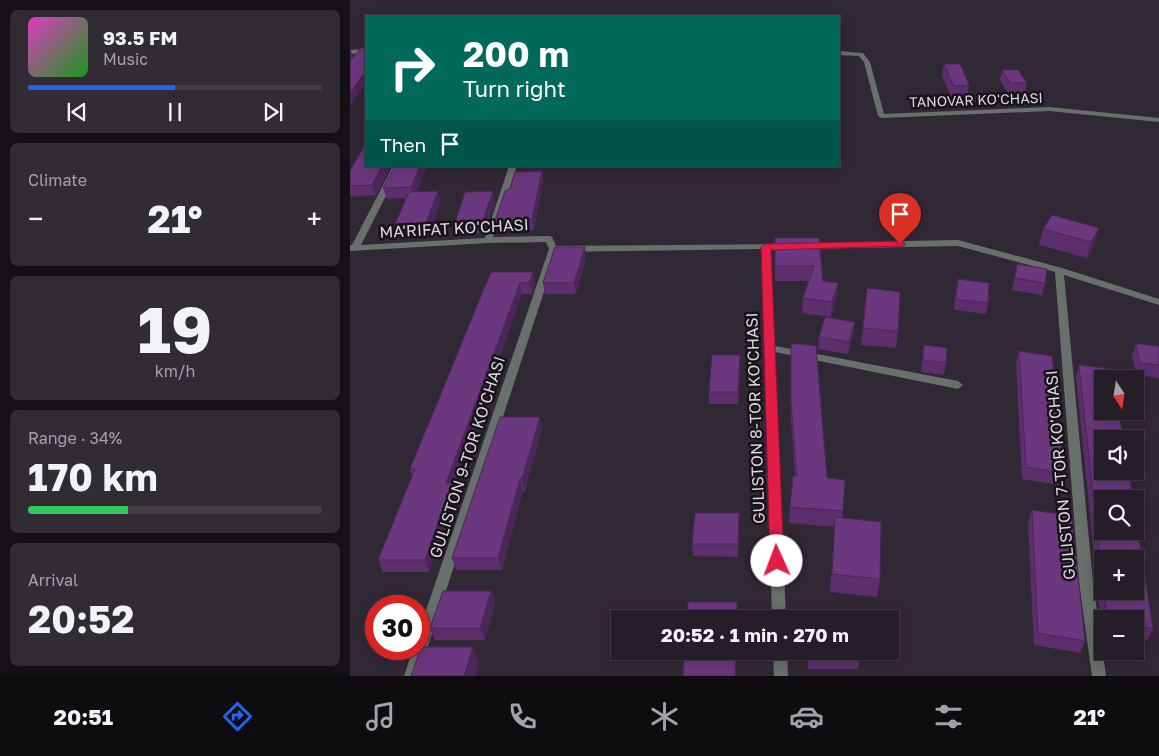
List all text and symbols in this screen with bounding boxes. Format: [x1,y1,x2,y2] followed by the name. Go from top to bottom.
[103,26,177,49] text: 93.5 FM
[463,33,569,75] text: 200 m
[380,35,445,100] icon: right
[103,49,148,69] text: Music
[463,75,566,102] text: Turn right
[909,89,1043,110] street label: TANOVAR KO'CHASI
[63,98,91,126] icon: previous
[161,98,189,126] icon: pause
[259,98,287,126] icon: next
[436,130,464,158] icon: arrive
[380,133,426,156] text: Then
[28,170,87,190] text: Climate
[879,193,921,244] pin
[148,196,203,241] text: 21°
[886,200,914,228] icon: arrive
[28,202,43,235] text: −
[307,202,322,235] text: +
[379,214,529,242] street label: MA'RIFAT KO'CHASI
[138,289,212,367] text: 19
[741,312,769,524] street label: GULISTON 8-TOR KO'CHASI
[425,353,509,561] street label: GULISTON 9-TOR KO'CHASI
[155,361,195,381] text: km/h
[1041,369,1079,581] street label: GULISTON 7-TOR KO'CHASI
[1094,370,1144,420] north arrow
[1094,370,1144,660] map controls
[28,428,122,448] text: Range · 34%
[1094,430,1144,480] button: sound
[28,454,158,499] text: 170 km
[1094,490,1144,540] button: search
[750,534,802,586] position arrow
[1094,550,1144,600] button: +
[28,570,78,590] text: Arrival
[365,595,430,660] speed limit sign: 30
[28,596,134,641] text: 20:52
[1094,610,1144,660] button: −
[661,623,849,646] text: 20:52 · 1 min · 270 m
[220,699,255,734] icon: directions
[363,699,398,734] icon: music
[505,699,540,734] icon: phone
[647,699,682,734] icon: climate
[789,699,824,734] icon: car
[931,699,966,734] icon: filters
[54,703,113,730] text: 20:51
[1074,703,1105,730] text: 21°

